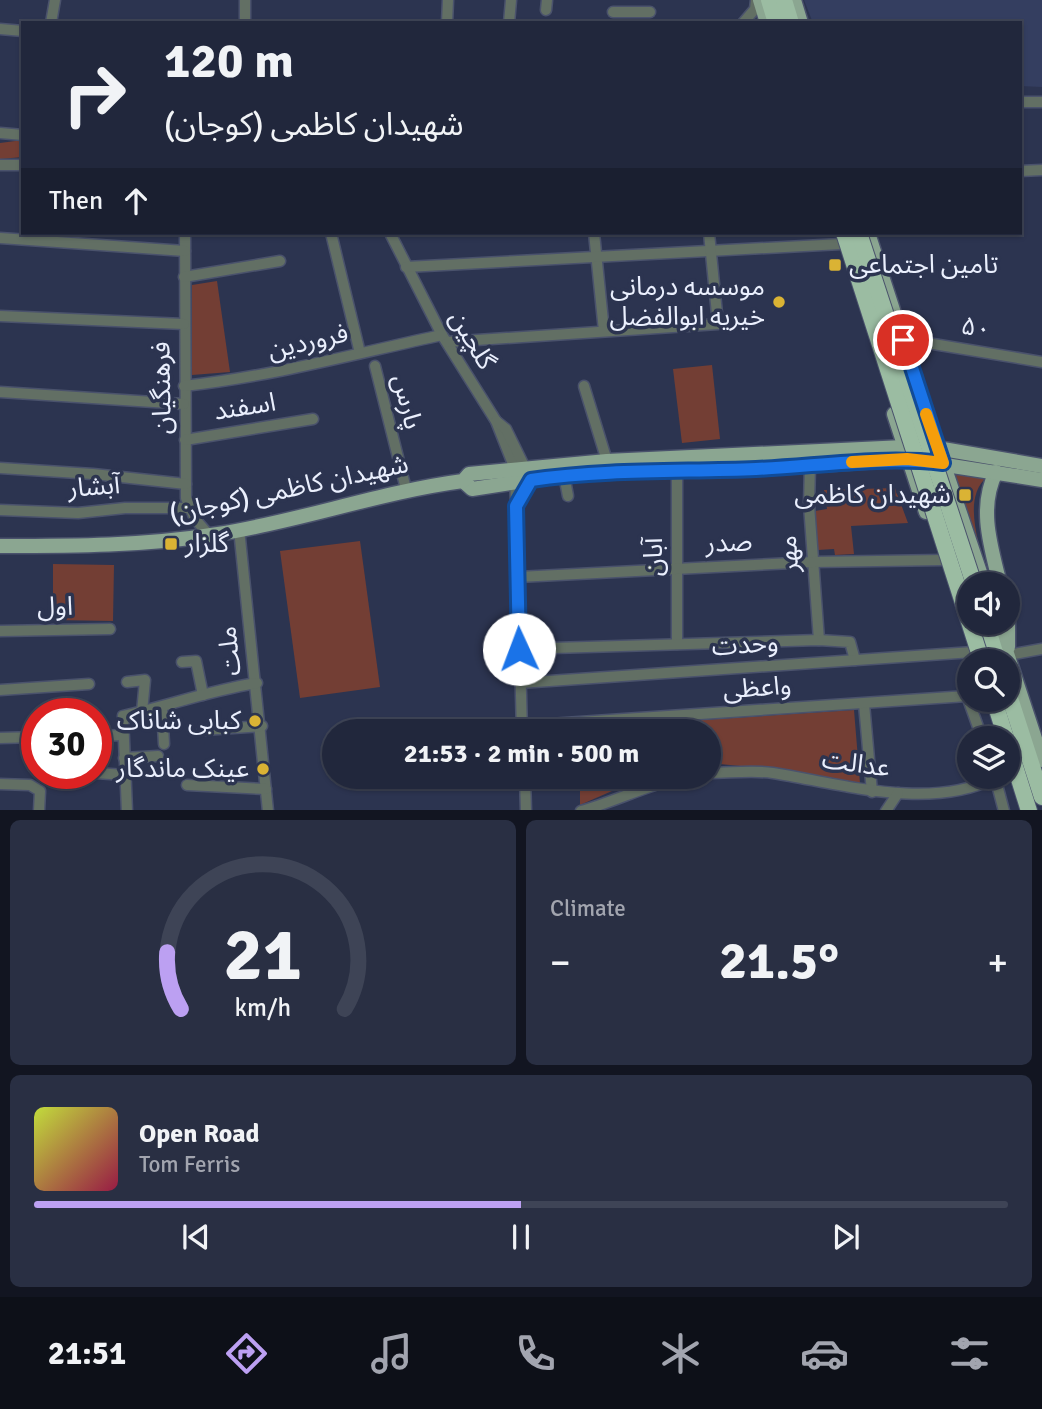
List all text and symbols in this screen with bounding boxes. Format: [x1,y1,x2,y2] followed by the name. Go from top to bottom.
[164,31,294,91] text: 120 m
[49,49,140,140] icon: right
[164,105,464,144] text: شهیدان کاظمی (کوجان)
[117,182,155,220] icon: ahead
[49,185,103,217] text: Then
[849,249,998,281] place label: تامین اجتماعی
[827,257,843,273] marker: تامین اجتماعی
[609,271,765,333] place label: موسسه درمانی خیریه ابوالفضل
[771,294,787,310] marker: موسسه درمانی خیریه ابوالفضل
[442,304,502,376] street label: گلچین
[873,310,933,370] pin
[959,310,993,346] street label: ۵۰
[265,317,351,367] street label: فروردین
[884,321,922,359] icon: arrive
[145,341,179,435] street label: فرهنگیان
[385,371,429,433] street label: پارس
[212,386,278,428] street label: اسفند
[167,448,411,530] street label: شهیدان کاظمی (کوجان)
[66,469,123,505] street label: آبشار
[794,479,951,511] place label: شهیدان کاظمی
[957,487,973,503] marker: شهیدان کاظمی
[704,526,753,560] street label: صدر
[184,528,229,560] place label: گلزار
[772,534,806,575] street label: مهر
[163,536,179,552] marker: گلزار
[638,536,670,576] street label: آبان
[957,572,1020,789] map controls
[957,572,1020,635] button: sound
[37,591,73,623] street label: اول
[482,612,556,686] position arrow
[211,625,249,677] street label: ملت
[711,627,779,663] street label: وحدت
[957,649,1020,712] button: search
[722,670,792,706] street label: واعظی
[21,698,112,789] speed limit sign: 30
[117,705,241,737] place label: کبابی شاناک
[247,713,263,729] marker: کبابی شاناک
[957,726,1020,789] button: layers
[404,738,639,770] text: 21:53 · 2 min · 500 m
[820,743,892,785] street label: عدالت
[115,753,249,785] place label: عینک ماندگار
[255,761,271,777] marker: عینک ماندگار
[550,894,626,923] text: Climate
[224,911,302,1000] text: 21
[719,929,839,993] text: 21.5°
[550,939,571,986] text: −
[987,939,1008,986] text: +
[235,991,291,1022] text: km/h
[139,1118,260,1150] text: Open Road
[139,1150,240,1179] text: Tom Ferris
[177,1218,215,1256] icon: previous
[502,1218,540,1256] icon: pause
[827,1218,865,1256] icon: next
[222,1329,271,1378] icon: directions
[367,1329,416,1378] icon: music
[511,1329,560,1378] icon: phone
[656,1329,705,1378] icon: climate
[800,1329,849,1378] icon: car
[945,1329,994,1378] icon: filters
[48,1334,126,1373] text: 21:51

